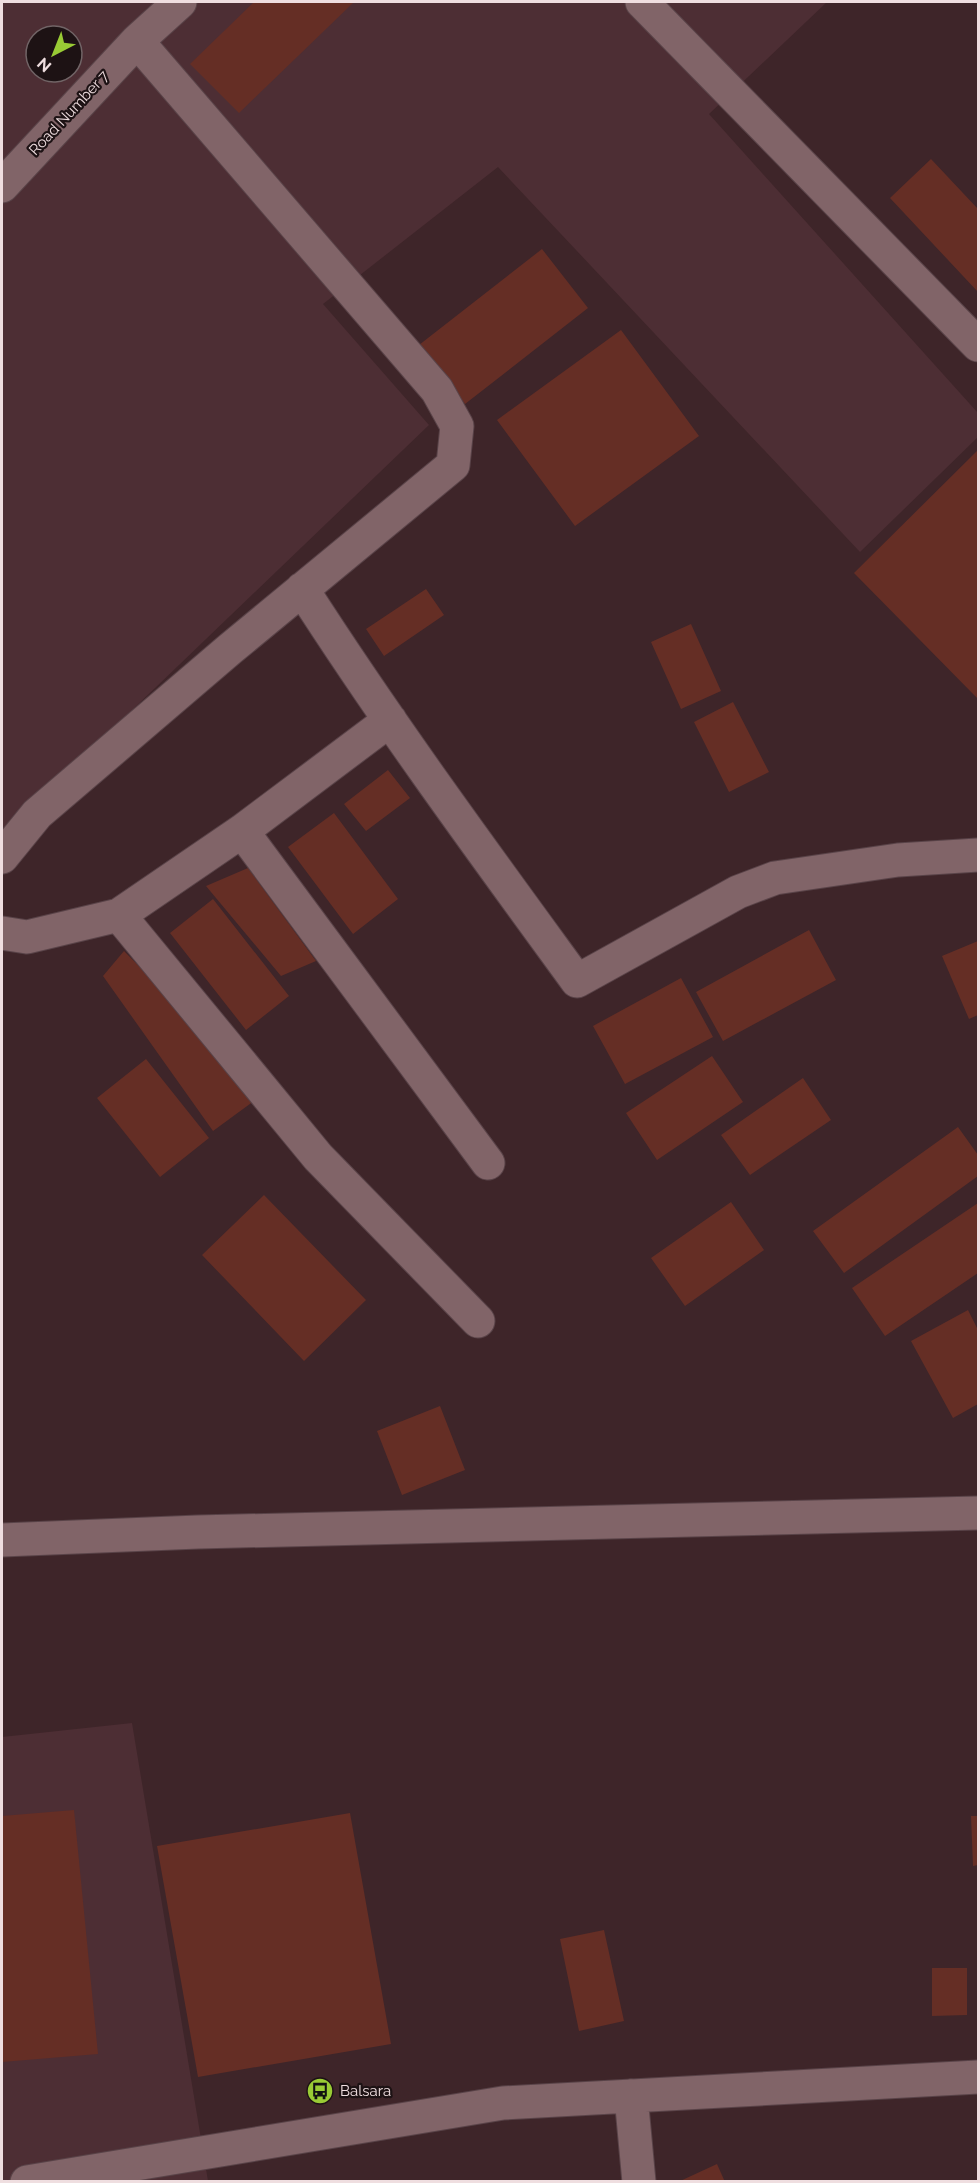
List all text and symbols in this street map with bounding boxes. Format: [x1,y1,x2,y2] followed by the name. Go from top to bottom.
[24,24,84,84] north arrow
[33,54,55,76] text: N
[25,67,113,159] street label: Road Number 7
[305,2076,335,2106] bus stop icon: Balsara
[340,2082,391,2100] place label: Balsara

